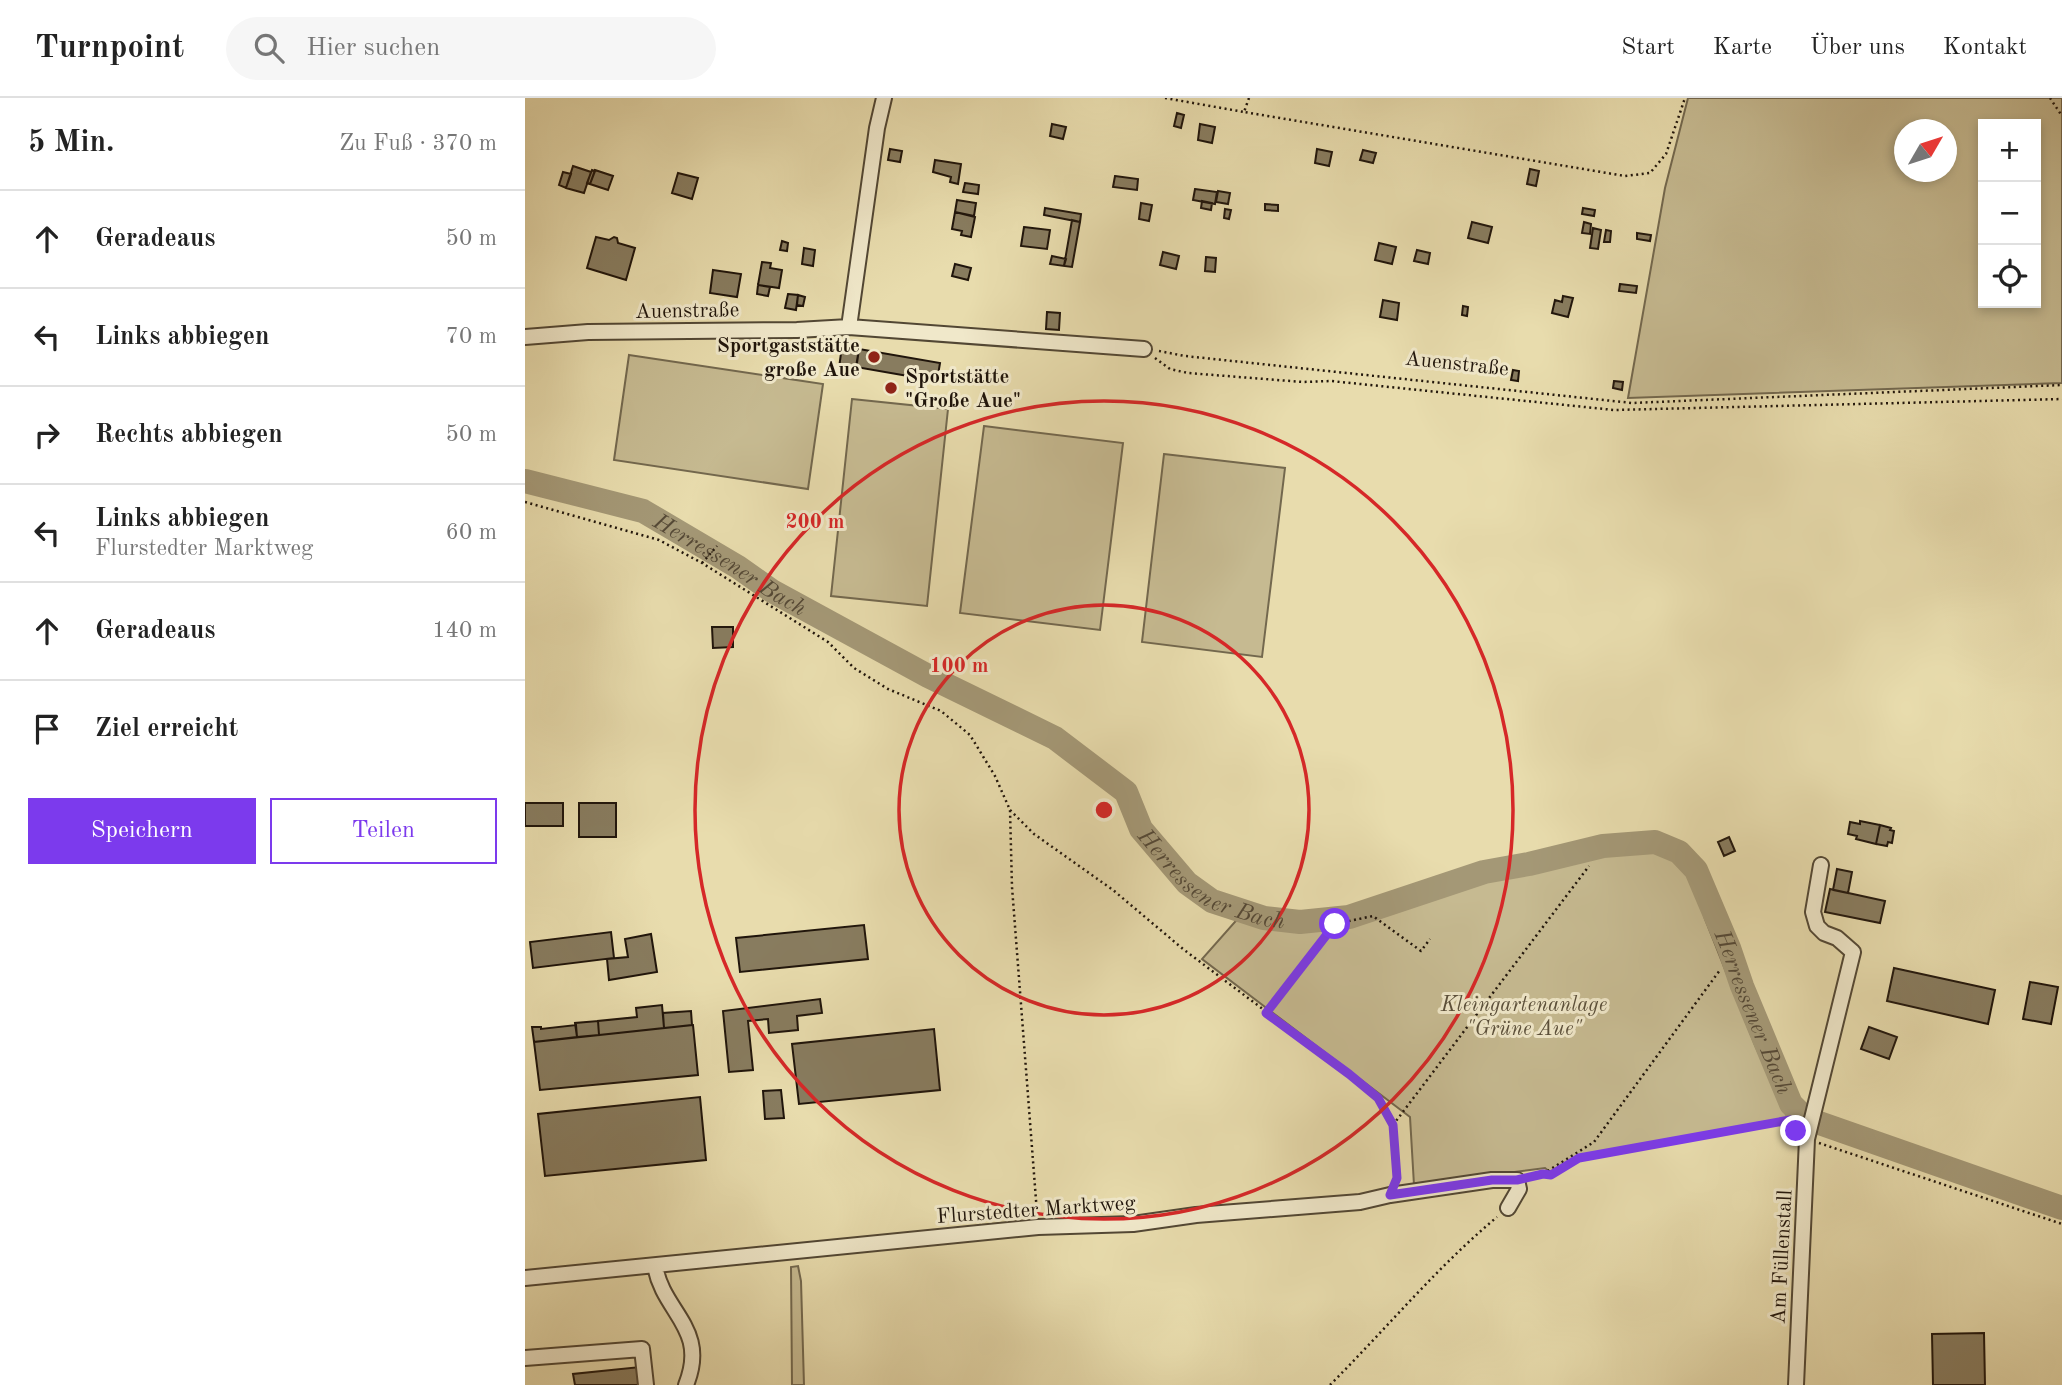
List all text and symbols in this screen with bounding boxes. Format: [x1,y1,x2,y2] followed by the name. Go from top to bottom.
[226,17,716,80] search box
[250,29,288,67] icon: search
[35,32,184,65] text: Turnpoint
[306,35,440,61] text: Hier suchen
[1621,36,1675,60] text: Start
[1713,36,1772,60] text: Karte
[1810,36,1905,60] text: Über uns
[1943,36,2027,60] text: Kontakt
[1894,119,1957,182] north arrow
[1978,119,2041,308] map controls
[1978,119,2041,182] button: +
[28,128,114,158] text: 5 Min.
[339,132,497,155] text: Zu Fuß · 370 m
[1978,182,2041,245] button: −
[28,220,66,258] icon: ahead
[95,226,215,252] text: Geradeaus
[446,227,497,250] text: 50 m
[1978,245,2041,308] button: locate
[635,300,739,323] street label: Auenstraße
[28,318,66,356] icon: left
[95,324,269,350] text: Links abbiegen
[446,325,497,348] text: 70 m
[717,336,860,381] place label: Sportgaststätte große Aue
[866,349,882,365] marker: Sportgaststätte große Aue
[1404,349,1510,380] street label: Auenstraße
[905,367,1021,412] place label: Sportstätte "Große Aue"
[883,380,899,396] marker: Sportstätte "Große Aue"
[28,416,66,454] icon: right
[95,422,283,448] text: Rechts abbiegen
[446,423,497,446] text: 50 m
[95,506,269,532] text: Links abbiegen
[648,509,810,621] water label: Herressener Bach
[785,512,845,533] text: 200 m
[28,514,66,552] icon: left
[446,521,497,544] text: 60 m
[95,537,313,560] text: Flurstedter Marktweg
[28,612,66,650] icon: ahead
[95,618,215,644] text: Geradeaus
[432,619,497,642] text: 140 m
[929,656,989,677] text: 100 m
[28,710,66,748] icon: arrive
[95,716,238,742] text: Ziel erreicht
[28,798,256,864] button: Speichern
[270,798,497,864] button: Teilen
[1092,798,1116,822] centre of rings
[1132,824,1286,933] water label: Herressener Bach
[1319,908,1350,939] route start
[1709,926,1796,1098] water label: Herressener Bach
[1440,995,1607,1040] park label: Kleingartenanlage "Grüne Aue"
[1780,1115,1811,1146] route end
[1768,1189,1797,1325] street label: Am Füllenstall
[936,1193,1137,1228] street label: Flurstedter Marktweg

